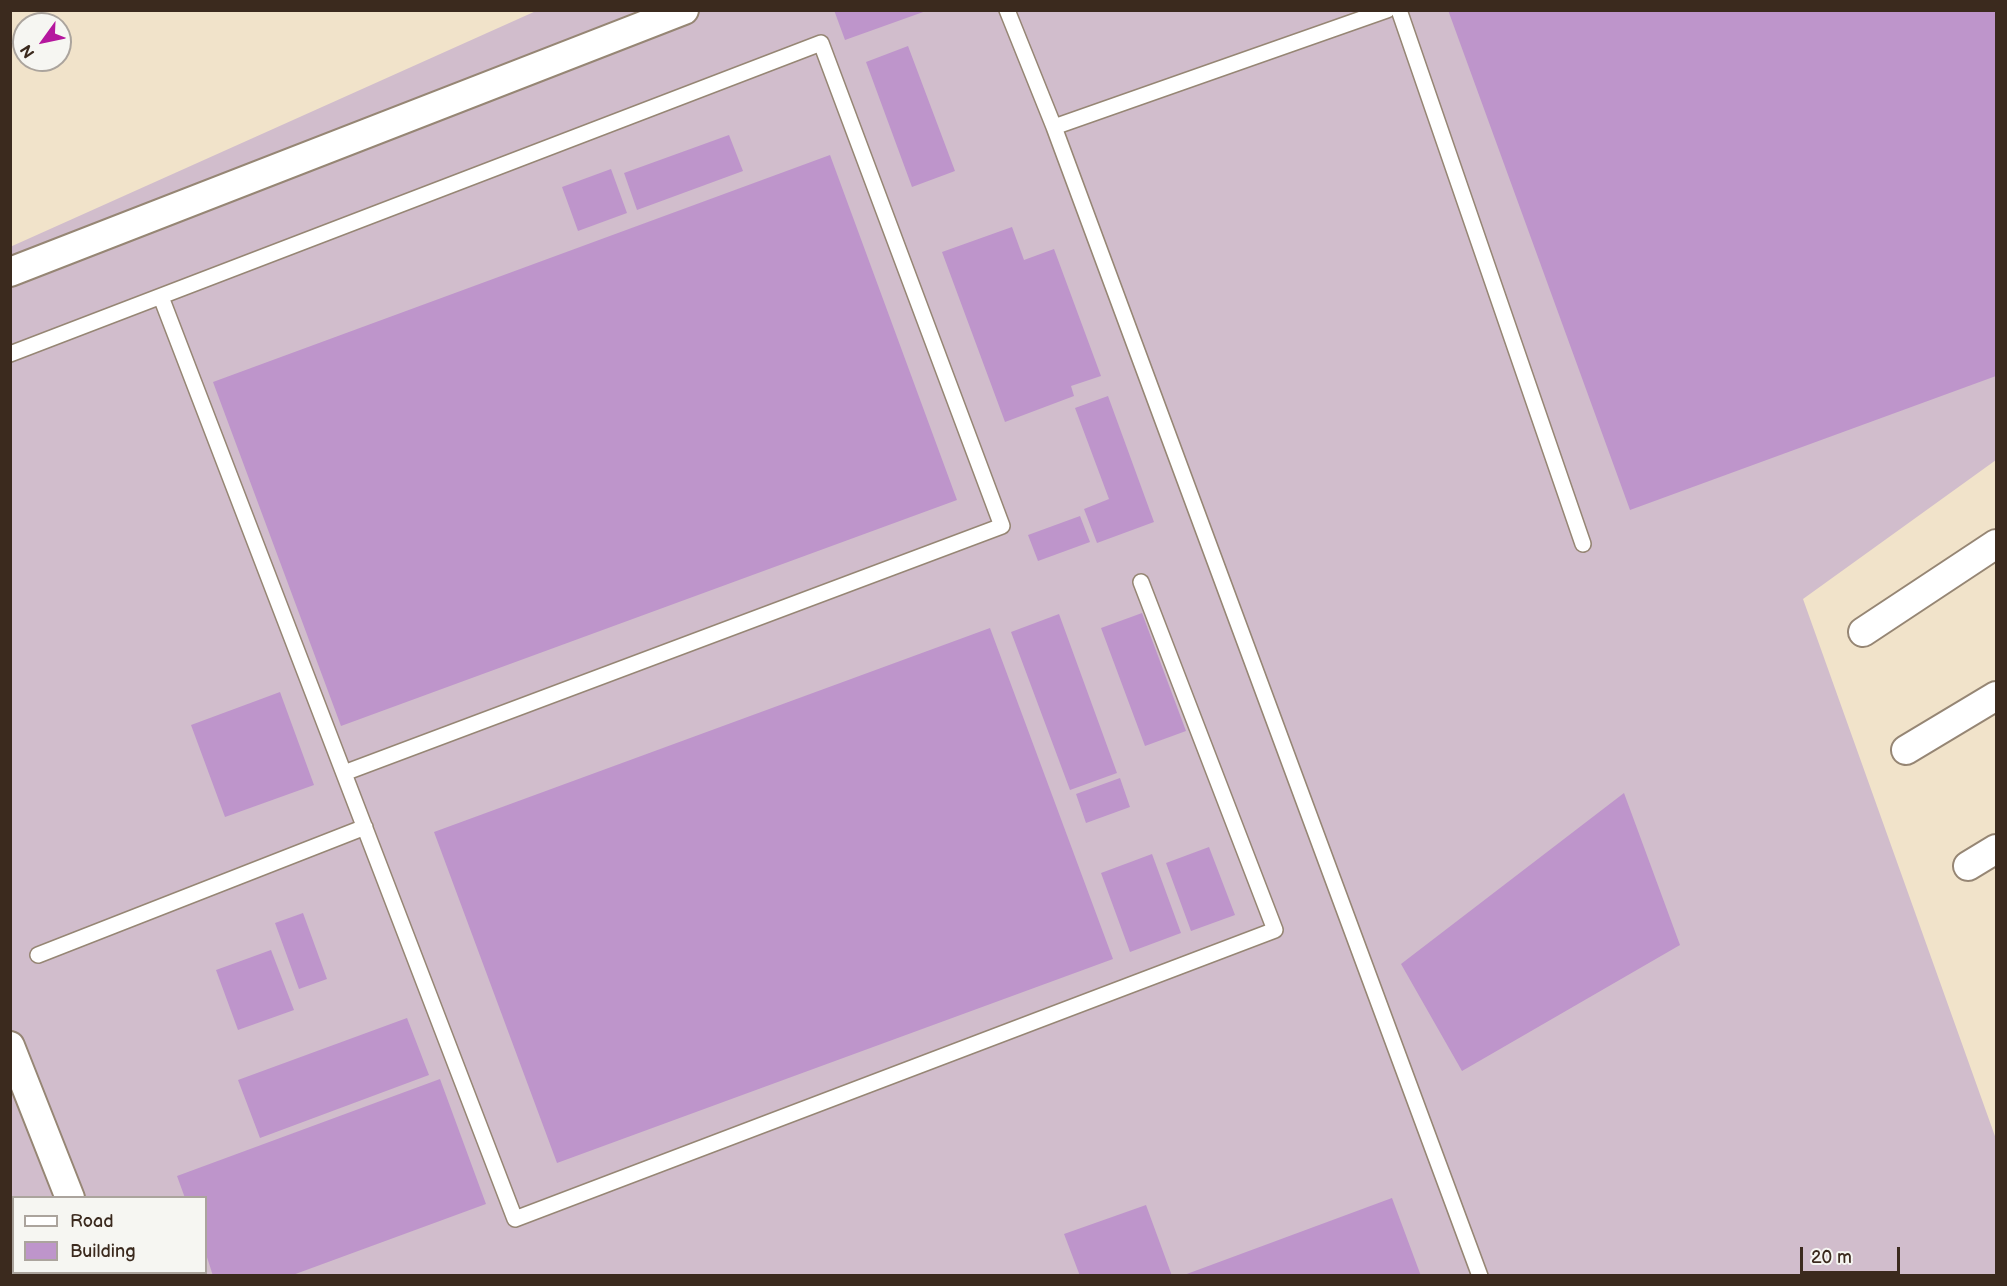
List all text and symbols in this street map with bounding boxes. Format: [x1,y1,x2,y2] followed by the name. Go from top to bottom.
[12,12,72,72] north arrow
[17,41,39,61] text: N
[12,1196,207,1274] legend
[70,1211,114,1232] text: Road
[1803,1235,1904,1273] scale bar
[70,1241,136,1262] text: Building
[1811,1247,1852,1268] text: 20 m

